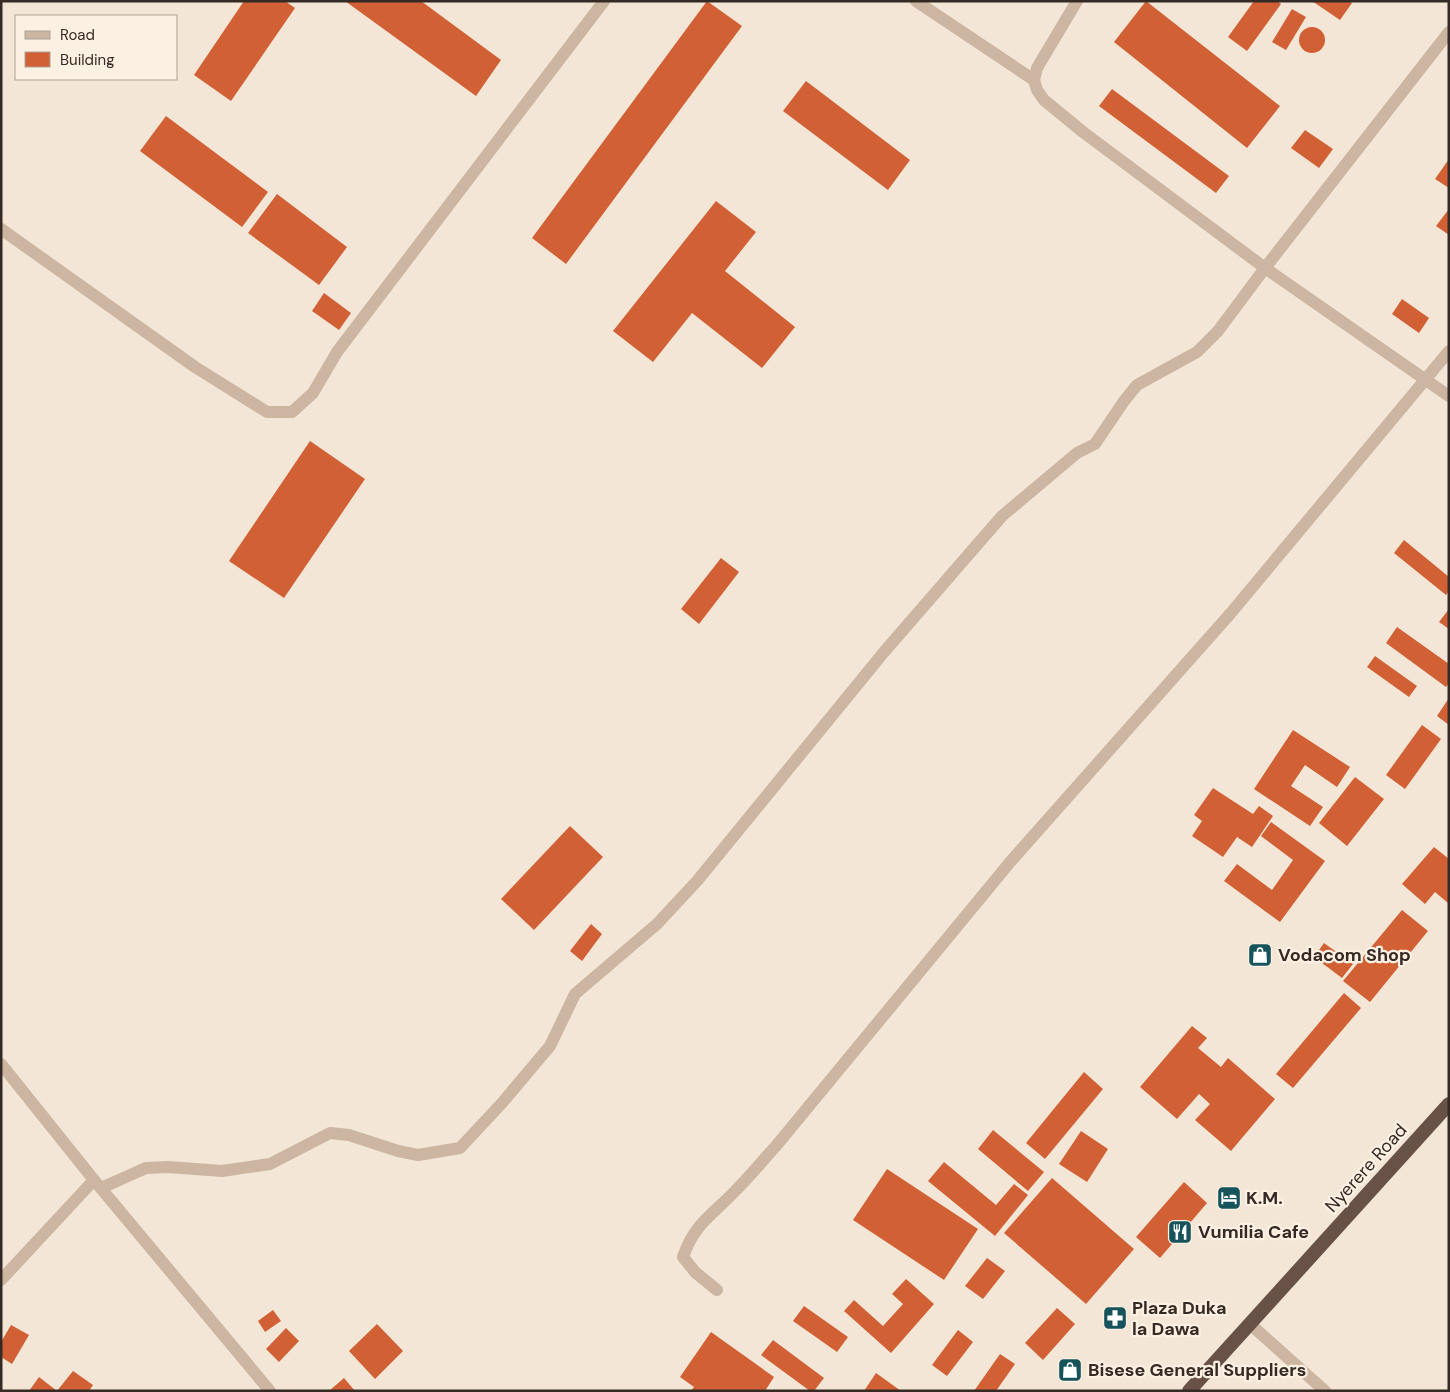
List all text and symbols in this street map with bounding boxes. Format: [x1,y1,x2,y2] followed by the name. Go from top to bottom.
[15,15,178,80] legend
[60,25,95,45] text: Road
[60,50,115,70] text: Building
[1247,942,1273,968] shop icon: Vodacom Shop
[1278,943,1411,967] place label: Vodacom Shop
[1320,1118,1412,1218] street label: Nyerere Road
[1216,1185,1242,1211] hotel icon: K.M.
[1246,1186,1283,1210] place label: K.M.
[1167,1219,1193,1245] restaurant icon: Vumilia Cafe
[1198,1220,1309,1244] place label: Vumilia Cafe
[1132,1296,1226,1341] place label: Plaza Duka la Dawa
[1102,1305,1128,1331] pharmacy icon: Plaza Duka la Dawa
[1057,1357,1083,1383] shop icon: Bisese General Suppliers
[1088,1358,1306,1382] place label: Bisese General Suppliers

